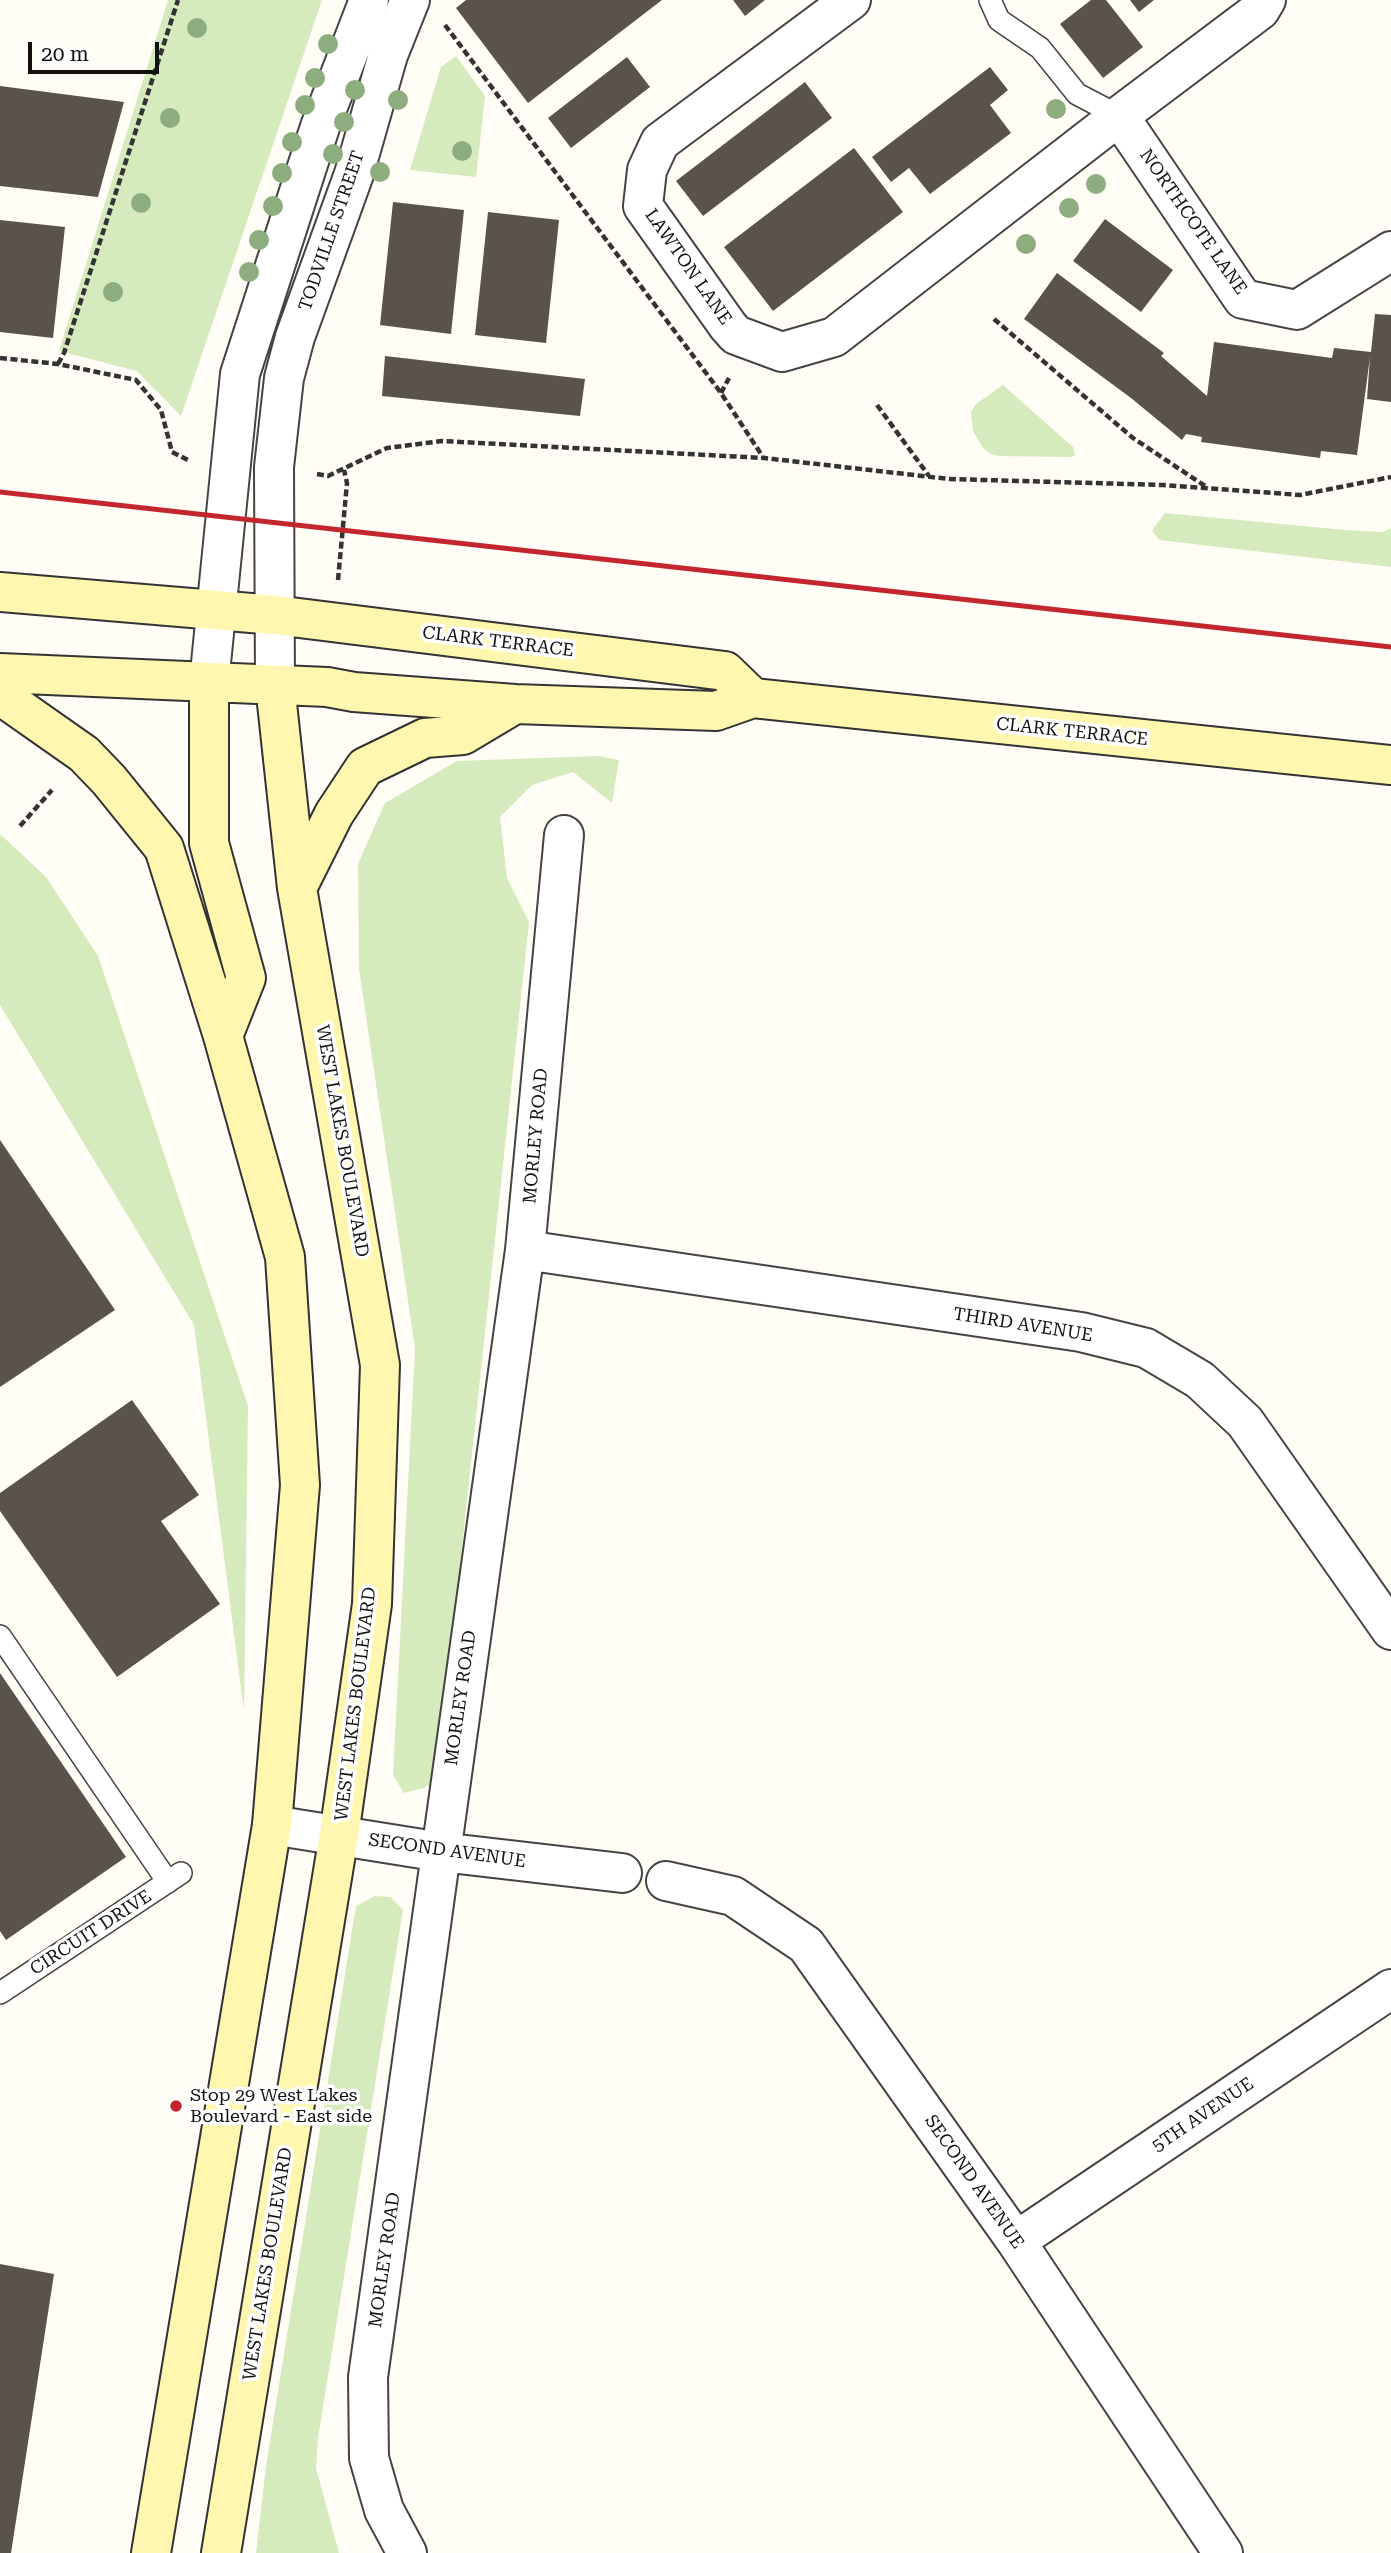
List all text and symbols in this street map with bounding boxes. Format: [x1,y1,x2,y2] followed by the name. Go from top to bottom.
[32,28,163,72] scale bar
[41,42,89,66] text: 20 m
[1135,145,1251,299] street label: NORTHCOTE LANE
[294,148,370,314] street label: TODVILLE STREET
[640,205,736,329] street label: LAWTON LANE
[421,622,575,662] street label: CLARK TERRACE
[995,713,1149,751] street label: CLARK TERRACE
[311,1023,373,1259] street label: WEST LAKES BOULEVARD
[519,1067,553,1205] street label: MORLEY ROAD
[952,1303,1094,1347] street label: THIRD AVENUE
[331,1586,381,1822] street label: WEST LAKES BOULEVARD
[441,1629,481,1767] street label: MORLEY ROAD
[367,1829,527,1873] street label: SECOND AVENUE
[26,1886,156,1980] street label: CIRCUIT DRIVE
[1148,2073,1258,2157] street label: 5TH AVENUE
[190,2085,372,2128] place label: Stop 29 West Lakes Boulevard - East side
[168,2098,184,2114] marker: Stop 29 West Lakes Boulevard - East side
[920,2111,1028,2253] street label: SECOND AVENUE
[239,2146,297,2382] street label: WEST LAKES BOULEVARD
[365,2191,405,2329] street label: MORLEY ROAD

